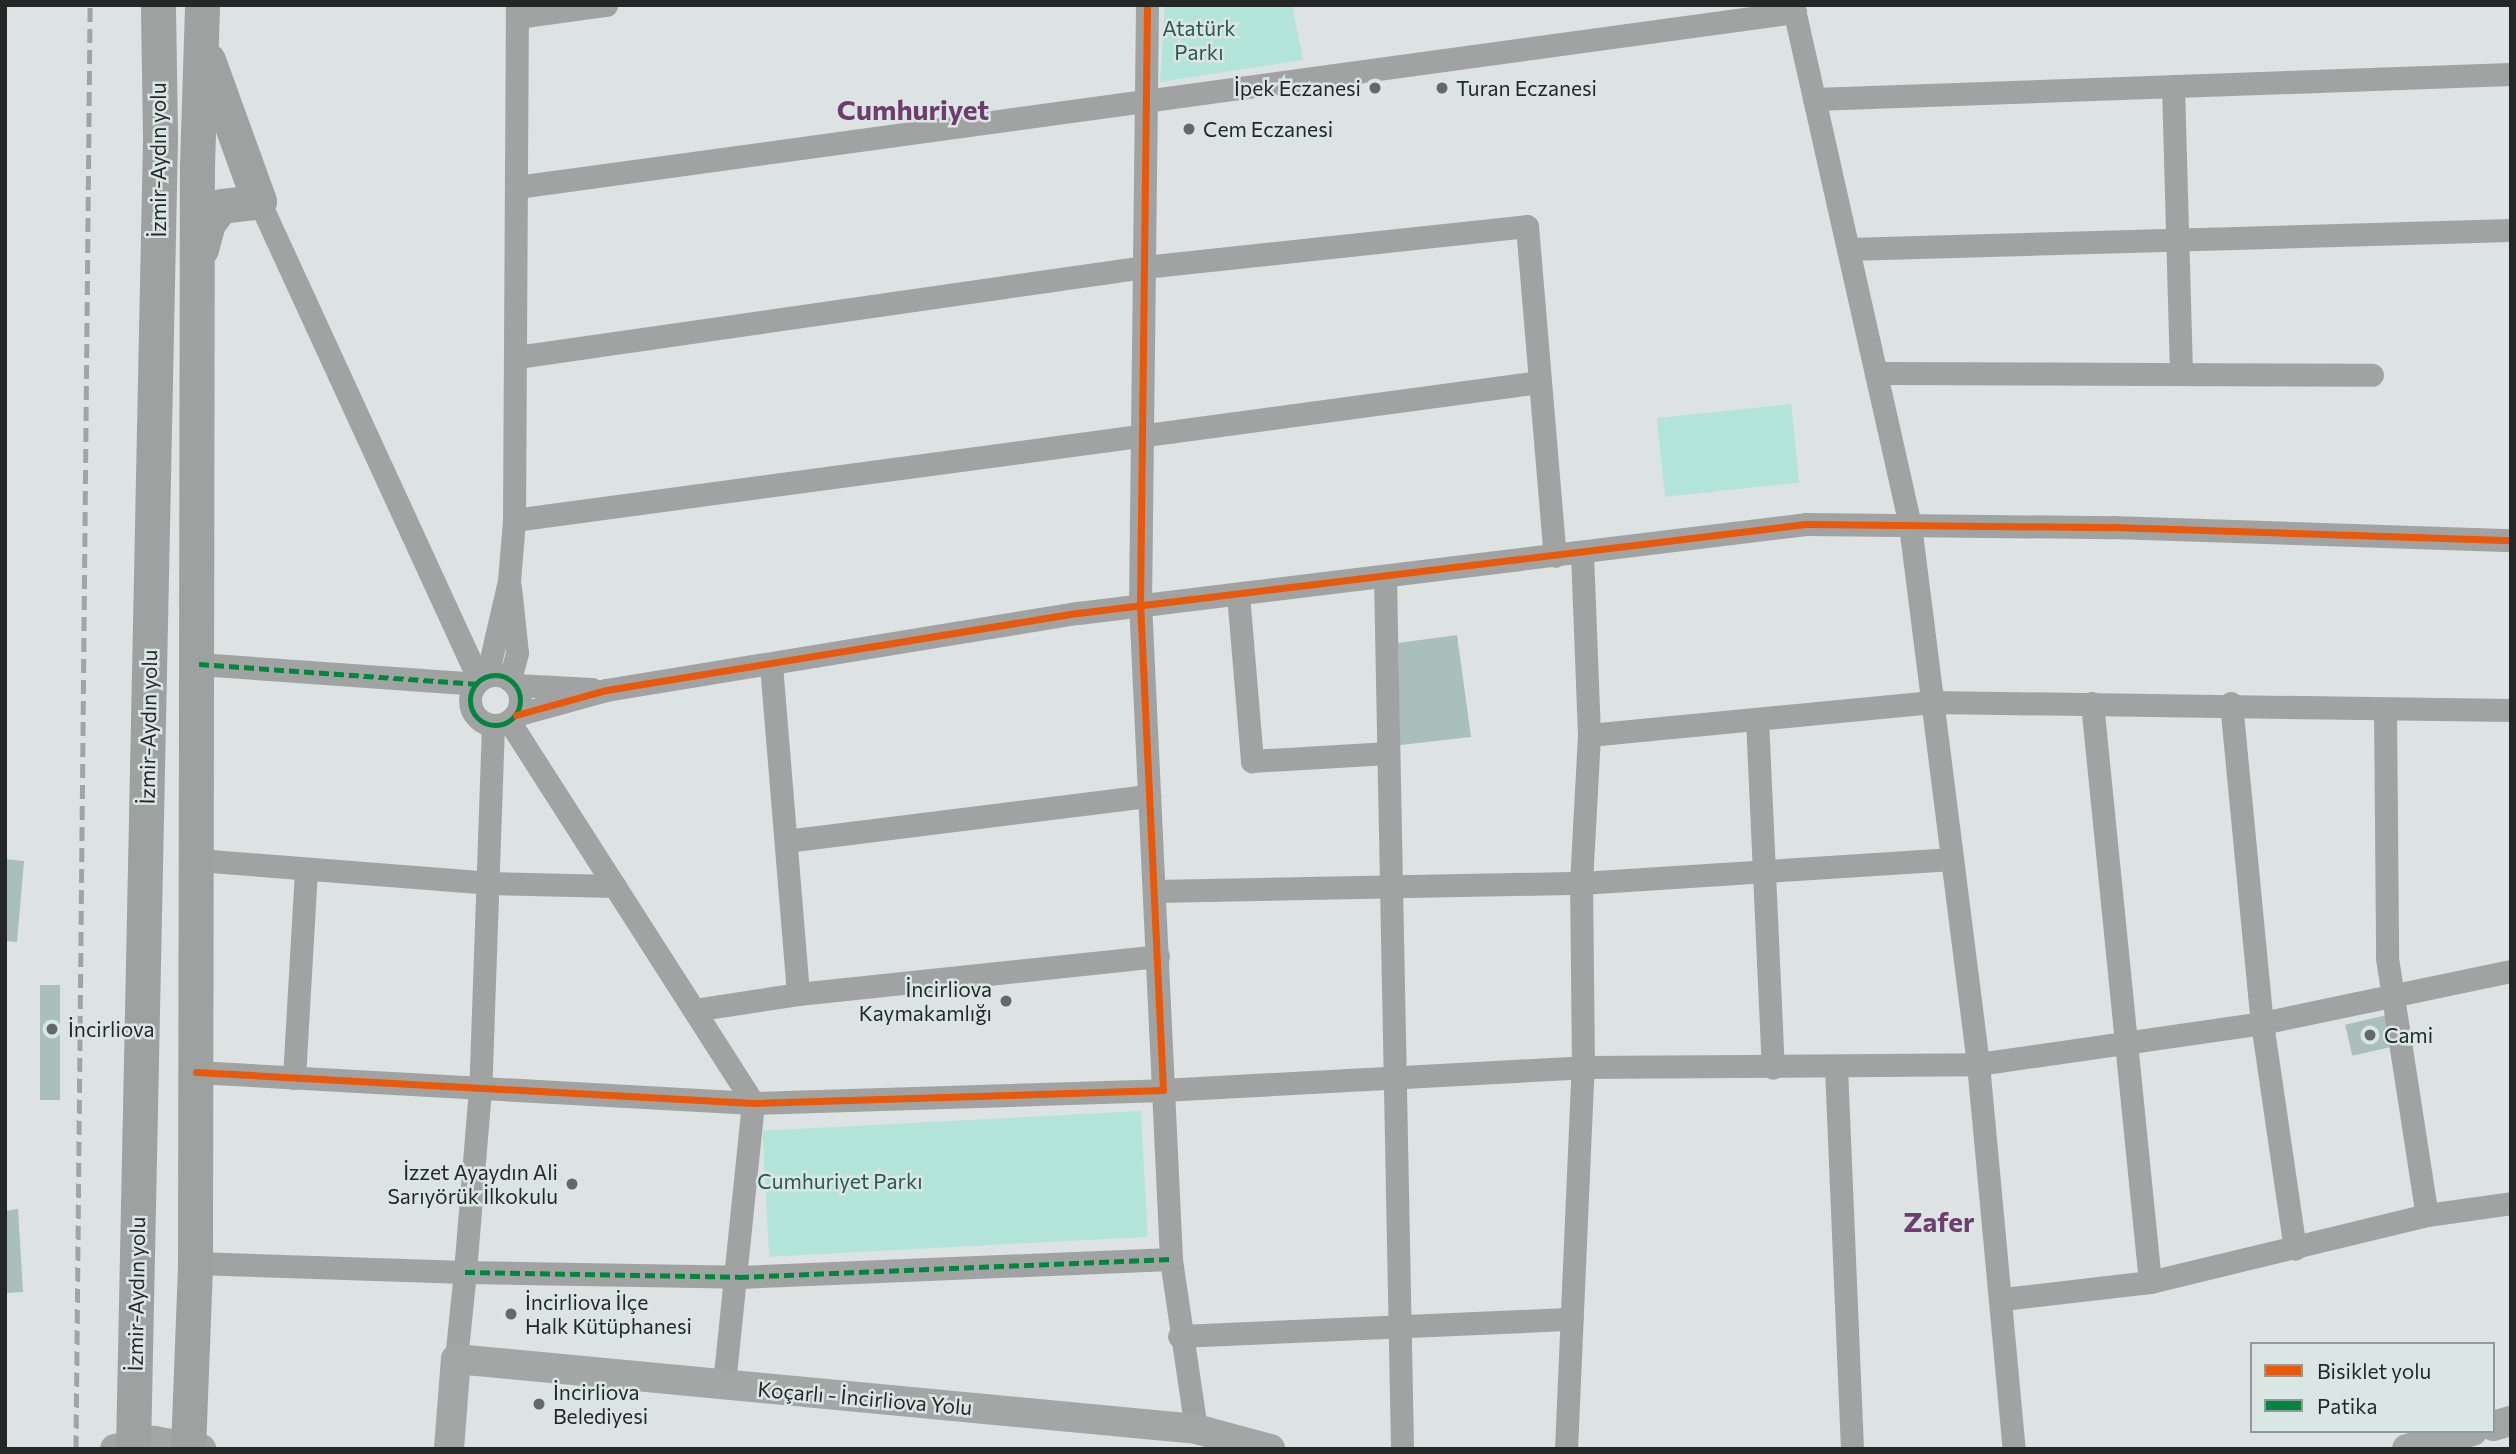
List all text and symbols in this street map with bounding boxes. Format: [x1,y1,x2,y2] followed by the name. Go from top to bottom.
[1162,15,1236,65] park label: Atatürk Parkı
[1234,75,1361,101] place label: İpek Eczanesi
[1456,75,1597,101] place label: Turan Eczanesi
[1367,80,1383,96] marker: İpek Eczanesi
[1434,80,1450,96] marker: Turan Eczanesi
[145,83,171,237] street label: İzmir-Aydın yolu
[837,92,989,126] district label: Cumhuriyet
[1203,116,1333,142] place label: Cem Eczanesi
[1181,121,1197,137] marker: Cem Eczanesi
[134,649,162,805] street label: İzmir-Aydın yolu
[859,976,992,1026] place label: İncirliova Kaymakamlığı
[998,993,1014,1009] marker: İncirliova Kaymakamlığı
[68,1016,155,1042] place label: İncirliova
[42,1019,62,1039] marker: İncirliova
[2384,1022,2433,1048] place label: Cami
[2362,1027,2378,1043] marker: Cami
[388,1159,558,1209] place label: İzzet Ayaydın Ali Sarıyörük İlkokulu
[757,1168,923,1194] park label: Cumhuriyet Parkı
[564,1176,580,1192] marker: İzzet Ayaydın Ali Sarıyörük İlkokulu
[1903,1204,1975,1238] district label: Zafer
[122,1216,150,1372] street label: İzmir-Aydın yolu
[525,1289,692,1339] place label: İncirliova İlçe Halk Kütüphanesi
[503,1306,519,1322] marker: İncirliova İlçe Halk Kütüphanesi
[2250,1342,2495,1433] legend
[2317,1358,2431,1383] text: Bisiklet yolu
[757,1376,973,1420] street label: Koçarlı - İncirliova Yolu
[553,1379,648,1429] place label: İncirliova Belediyesi
[2317,1393,2378,1418] text: Patika
[531,1396,547,1412] marker: İncirliova Belediyesi

